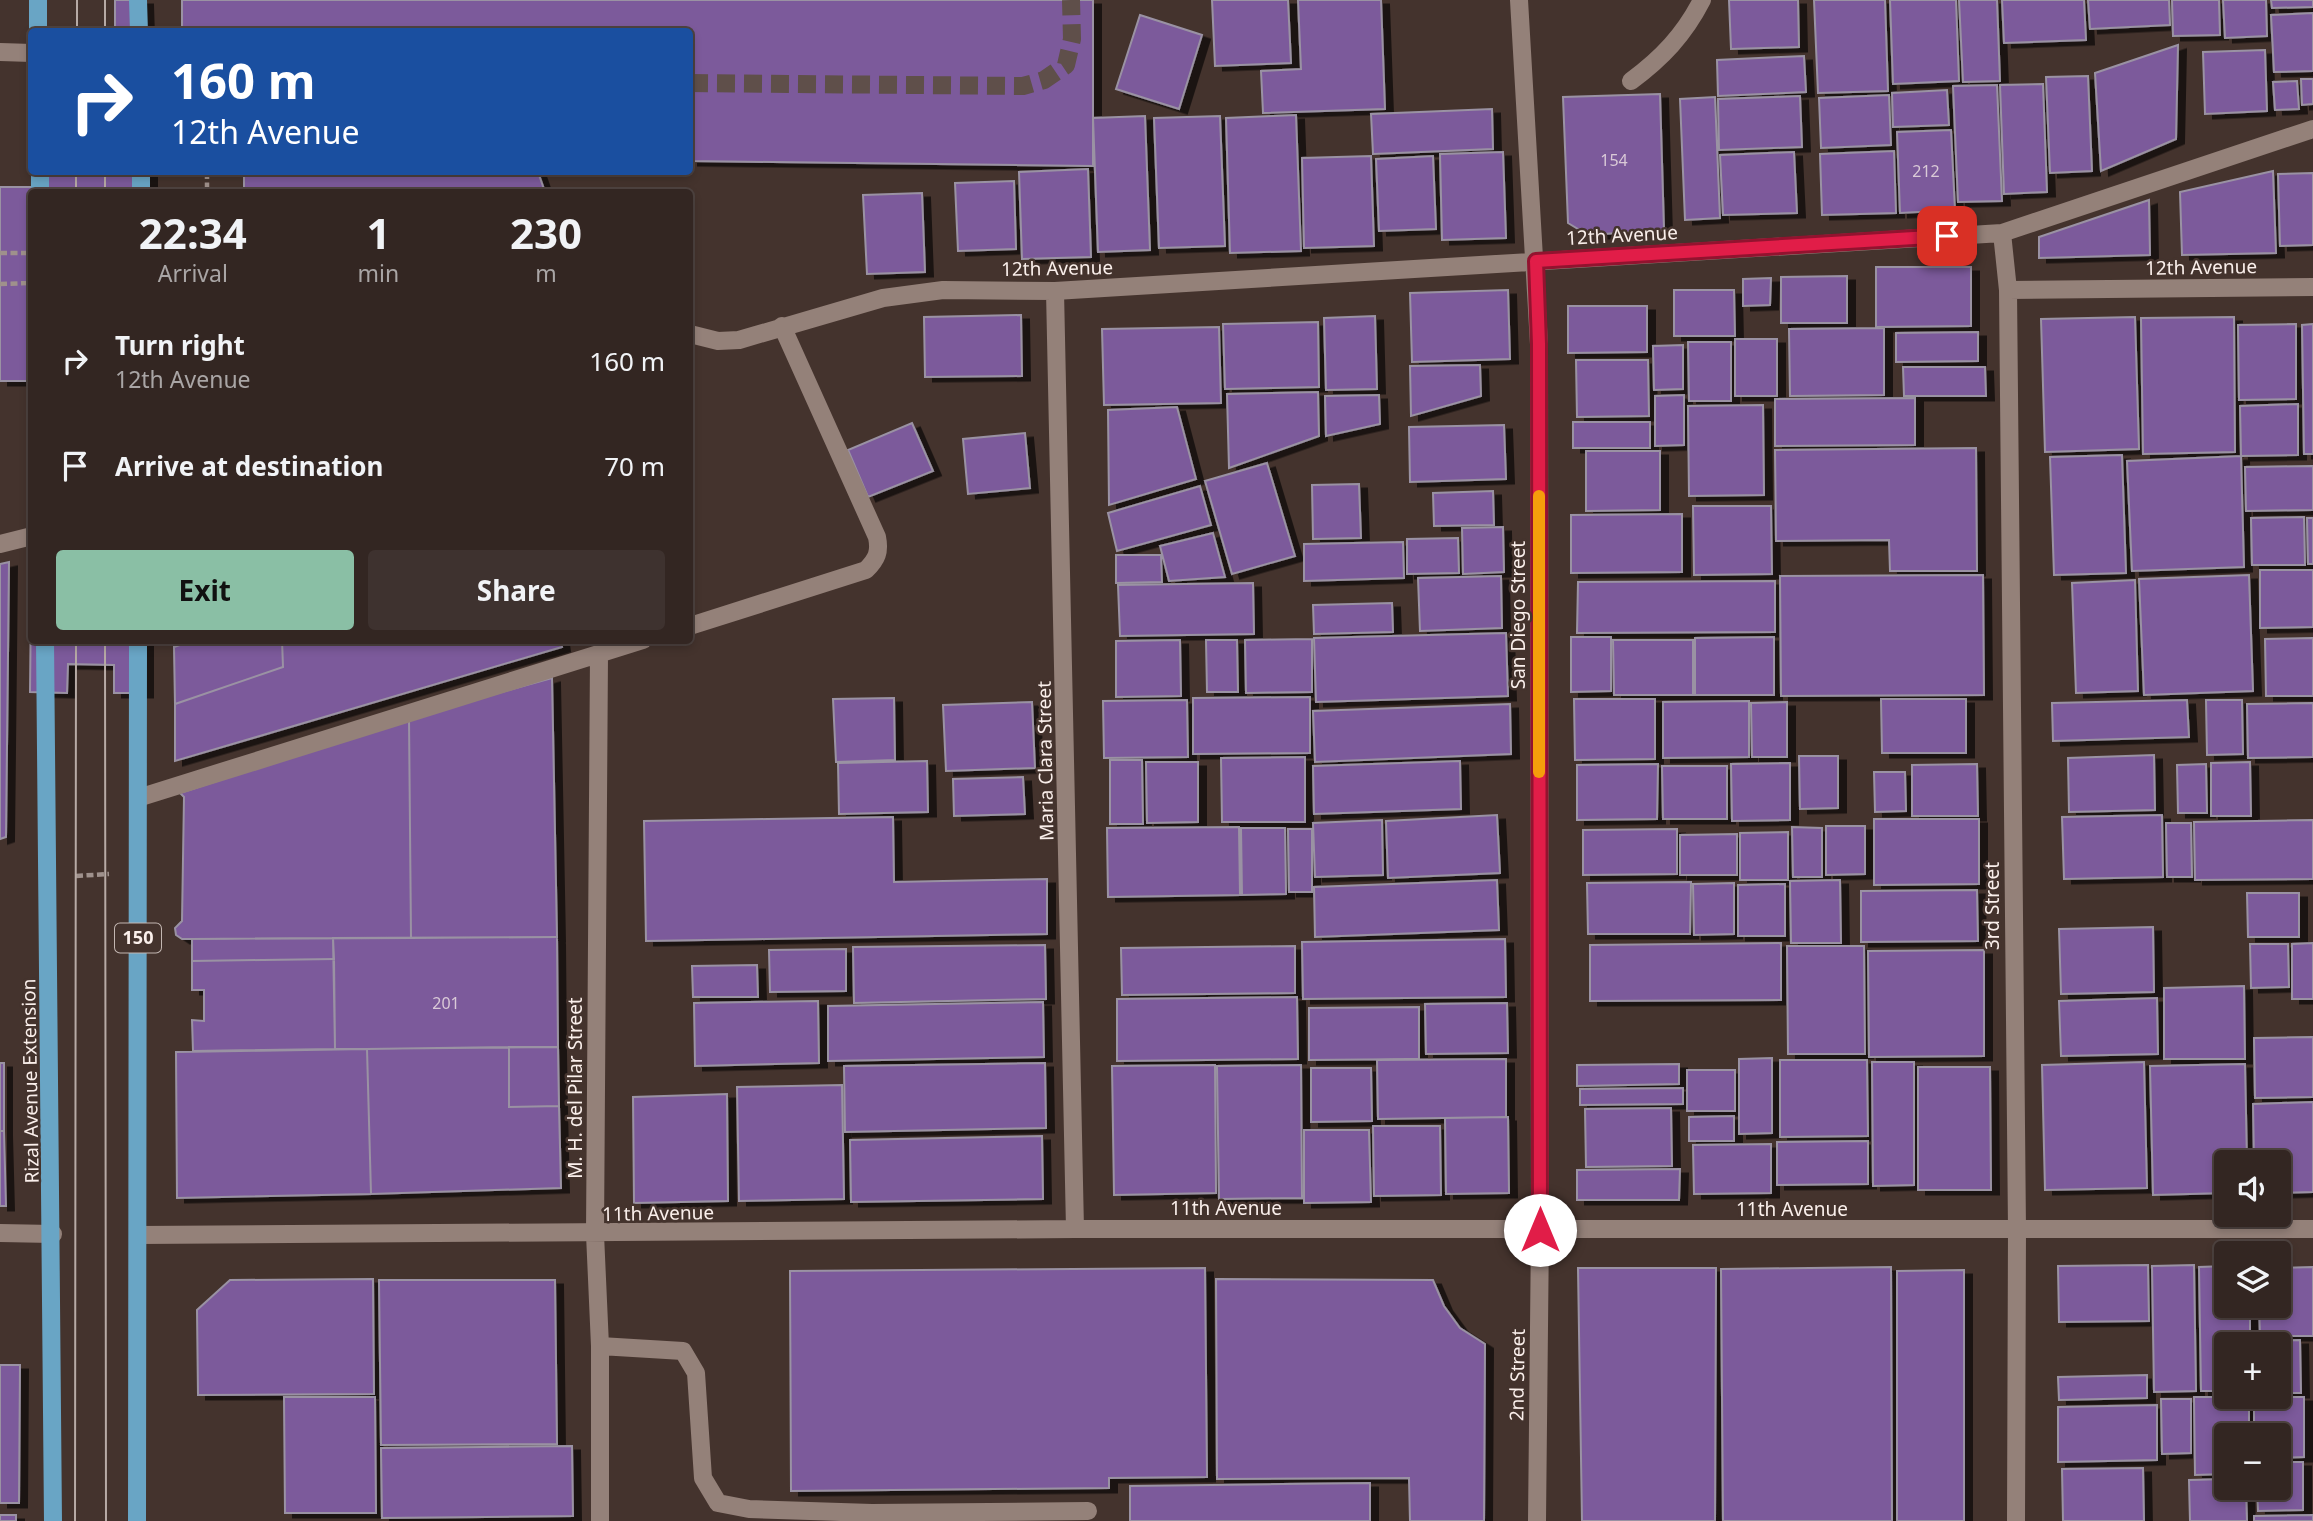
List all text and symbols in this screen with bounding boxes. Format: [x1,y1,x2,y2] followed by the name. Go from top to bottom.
[171,47,316,113] text: 160 m
[56,56,147,147] icon: right
[171,110,360,153] text: 12th Avenue
[1600,149,1628,171] house number: 154
[1912,160,1940,182] house number: 212
[139,204,247,261] text: 22:34
[366,204,390,261] text: 1
[510,204,582,261] text: 230
[1917,206,1977,266] pin
[1928,217,1966,255] icon: arrive
[1565,219,1679,251] street label: 12th Avenue
[2145,253,2257,281] street label: 12th Avenue
[1001,254,1113,282] street label: 12th Avenue
[158,257,228,289] text: Arrival
[358,257,399,289] text: min
[535,257,557,289] text: m
[115,327,245,363] text: Turn right
[56,342,94,380] icon: right
[589,343,665,379] text: 160 m
[115,363,251,395] text: 12th Avenue
[56,447,94,485] icon: arrive
[115,448,384,484] text: Arrive at destination
[604,448,665,484] text: 70 m
[1505,541,1531,689] street label: San Diego Street
[56,550,354,630] button: Exit
[368,550,665,630] button: Share
[1031,681,1059,841] street label: Maria Clara Street
[1979,862,2005,950] street label: 3rd Street
[115,923,161,953] road number: 150
[15,978,45,1184] street label: Rizal Avenue Extension
[432,992,460,1014] house number: 201
[562,997,588,1179] street label: M. H. del Pilar Street
[2214,1150,2291,1500] map controls
[2214,1150,2291,1227] button: sound
[1503,1193,1577,1267] position arrow
[1170,1195,1282,1221] street label: 11th Avenue
[1736,1196,1848,1222] street label: 11th Avenue
[602,1199,714,1227] street label: 11th Avenue
[2214,1241,2291,1318] button: layers
[1503,1329,1531,1421] street label: 2nd Street
[2214,1332,2291,1409] button: +
[2214,1423,2291,1500] button: −

